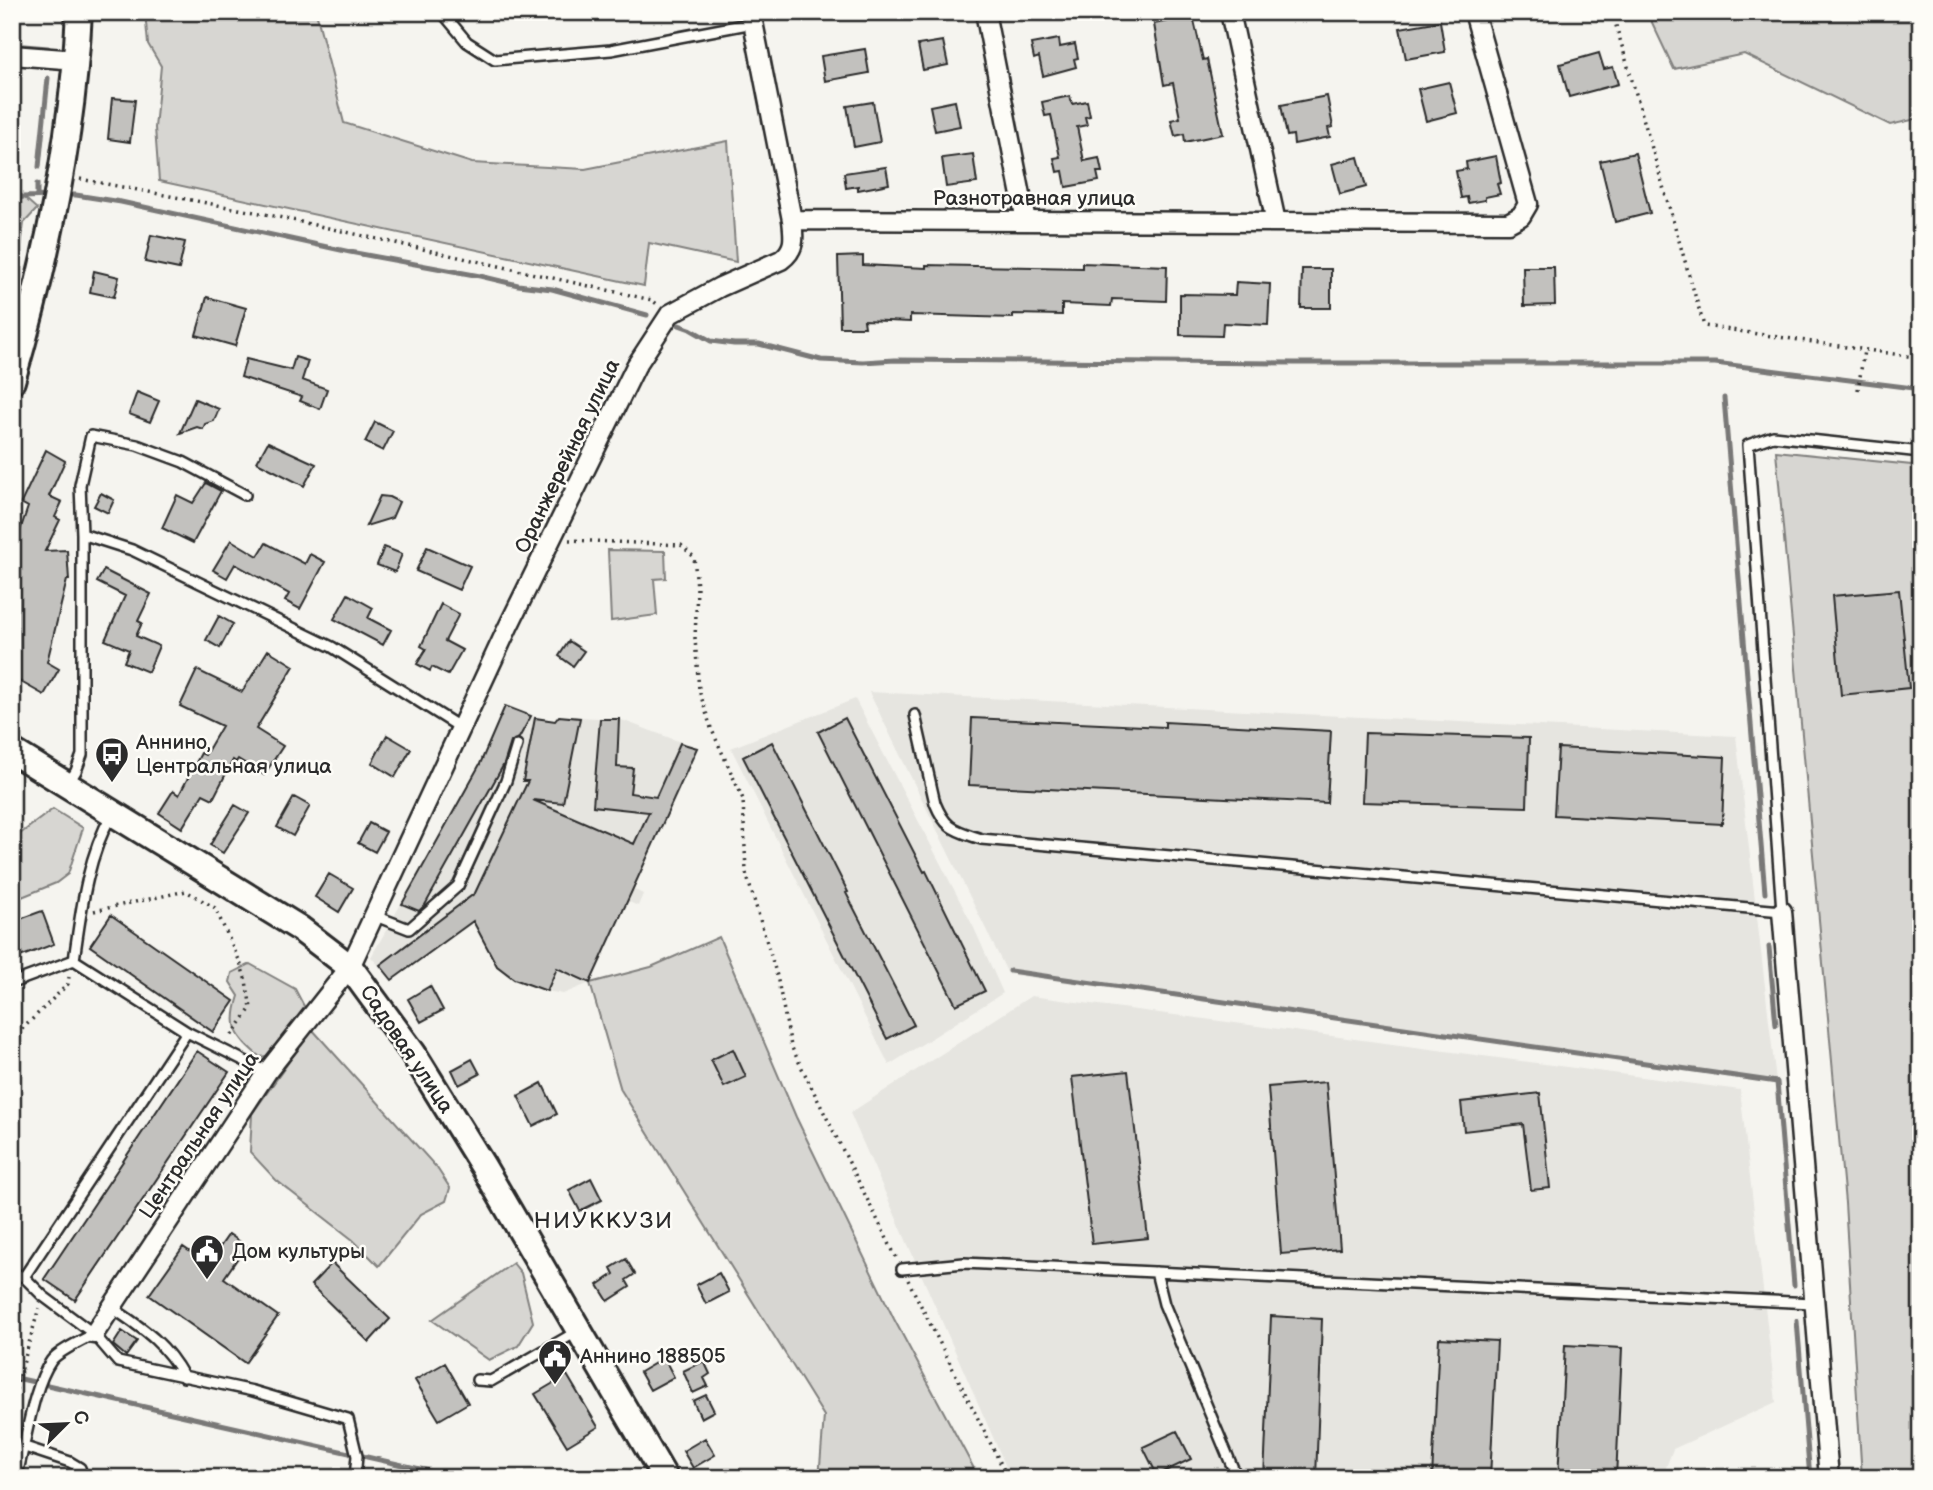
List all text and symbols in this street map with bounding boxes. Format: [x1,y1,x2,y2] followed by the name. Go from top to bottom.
[933,186,1136,211] street label: Разнотравная улица
[510,355,626,557] street label: Оранжерейная улица
[135,730,332,779] place label: Аннино, Центральная улица
[93,735,131,784] bus stop icon: Аннино, Центральная улица
[355,980,459,1119] street label: Садовая улица
[134,1047,265,1223] street label: Центральная улица
[534,1207,674,1235] district label: НИУККУЗИ
[188,1232,226,1281] public building icon: Дом культуры
[232,1239,365,1264] place label: Дом культуры
[536,1337,574,1386] public building icon: Аннино 188505
[579,1344,726,1369] place label: Аннино 188505
[32,1388,102,1458] north arrow
[67,1407,93,1428] text: С

